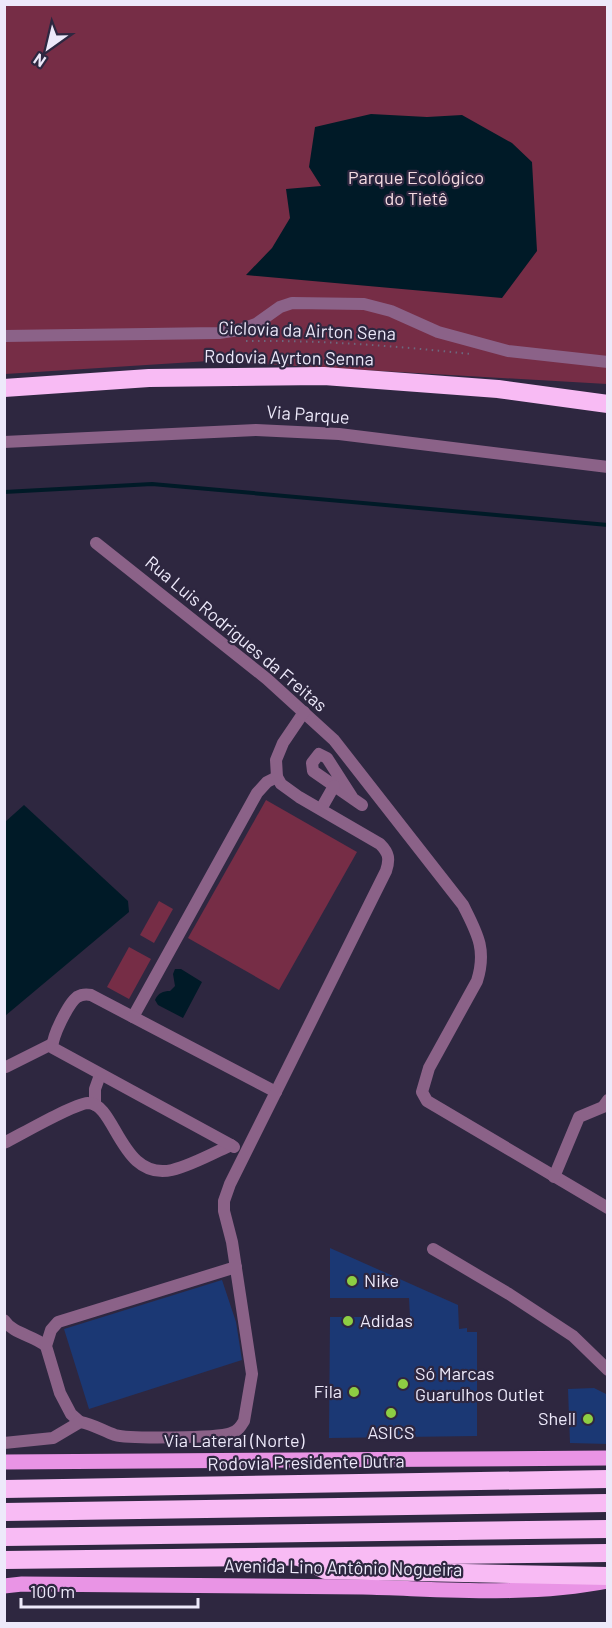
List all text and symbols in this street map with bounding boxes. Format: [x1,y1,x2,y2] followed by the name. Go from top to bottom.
[18,18,78,78] north arrow
[30,50,49,72] text: N
[348,166,484,209] park label: Parque Ecológico do Tietê
[218,316,396,344] street label: Ciclovia da Airton Sena
[204,345,374,369] street label: Rodovia Ayrton Senna
[266,400,350,428] street label: Via Parque
[141,551,332,716] street label: Rua Luis Rodrigues da Freitas
[364,1269,399,1291] place label: Nike
[345,1274,359,1288] marker: Nike
[360,1309,413,1331] place label: Adidas
[341,1314,355,1328] marker: Adidas
[415,1362,544,1405] place label: Só Marcas Guarulhos Outlet
[396,1377,410,1391] marker: Só Marcas Guarulhos Outlet
[314,1380,342,1402] place label: Fila
[347,1385,361,1399] marker: Fila
[384,1406,398,1420] marker: ASICS
[538,1407,576,1429] place label: Shell
[581,1412,595,1426] marker: Shell
[368,1421,414,1443] place label: ASICS
[164,1429,305,1451] street label: Via Lateral (Norte)
[207,1449,405,1475] street label: Rodovia Presidente Dutra
[224,1554,462,1580] street label: Avenida Lino Antônio Nogueira
[21,1571,198,1609] scale bar
[30,1580,75,1602] text: 100 m

